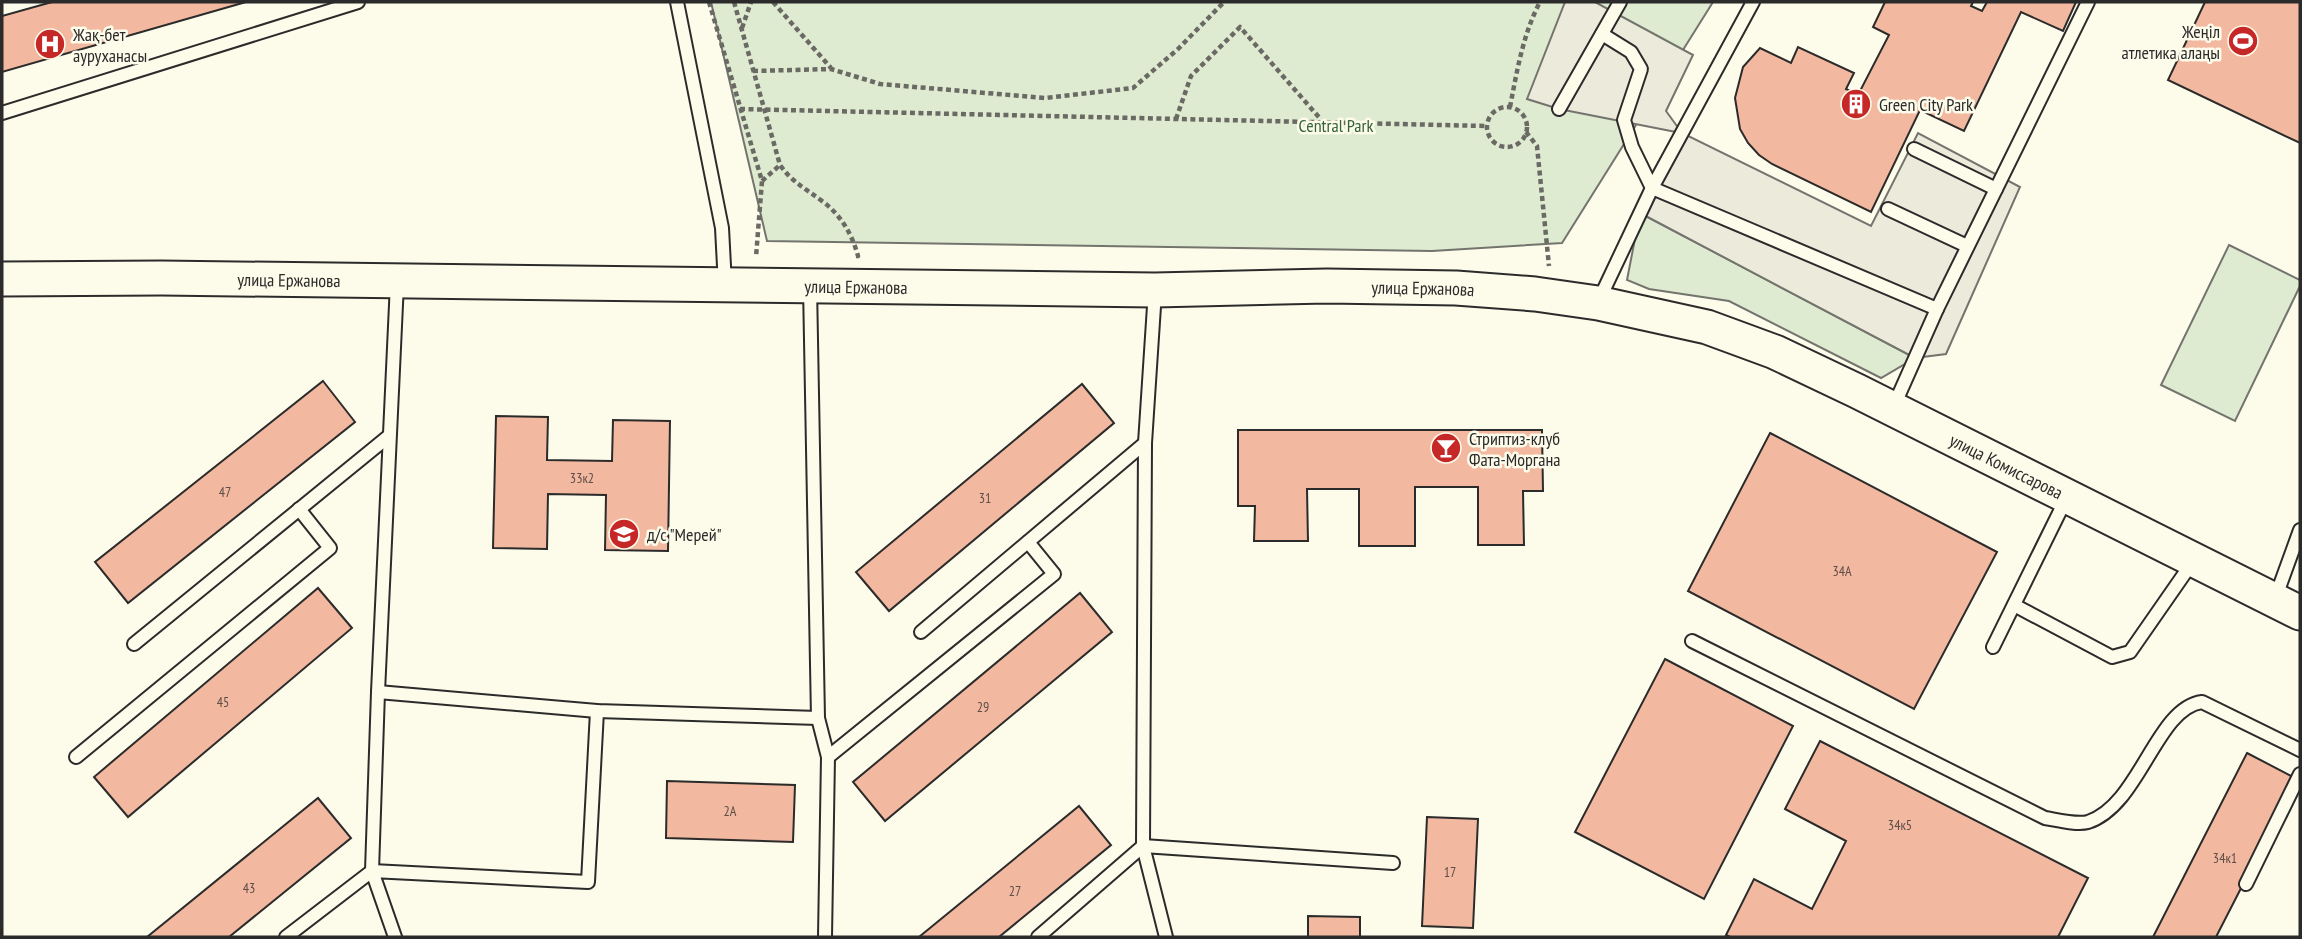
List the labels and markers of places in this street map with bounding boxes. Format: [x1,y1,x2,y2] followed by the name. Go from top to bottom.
[2122,20,2220,64] place label: Жеңіл атлетика алаңы
[72,23,147,67] place label: Жақ-бет ауруханасы
[2226,24,2260,58] sports icon: Жеңіл атлетика алаңы
[33,27,67,61] hospital icon: Жақ-бет ауруханасы
[1839,87,1873,121] building icon: Green City Park
[1879,93,1973,116] place label: Green City Park
[1469,427,1560,471] place label: Стриптиз-клуб Фата-Моргана
[1429,431,1463,465] bar icon: Стриптиз-клуб Фата-Моргана
[607,517,641,551] school or university icon: д/с "Мерей"
[647,523,722,546] place label: д/с "Мерей"

